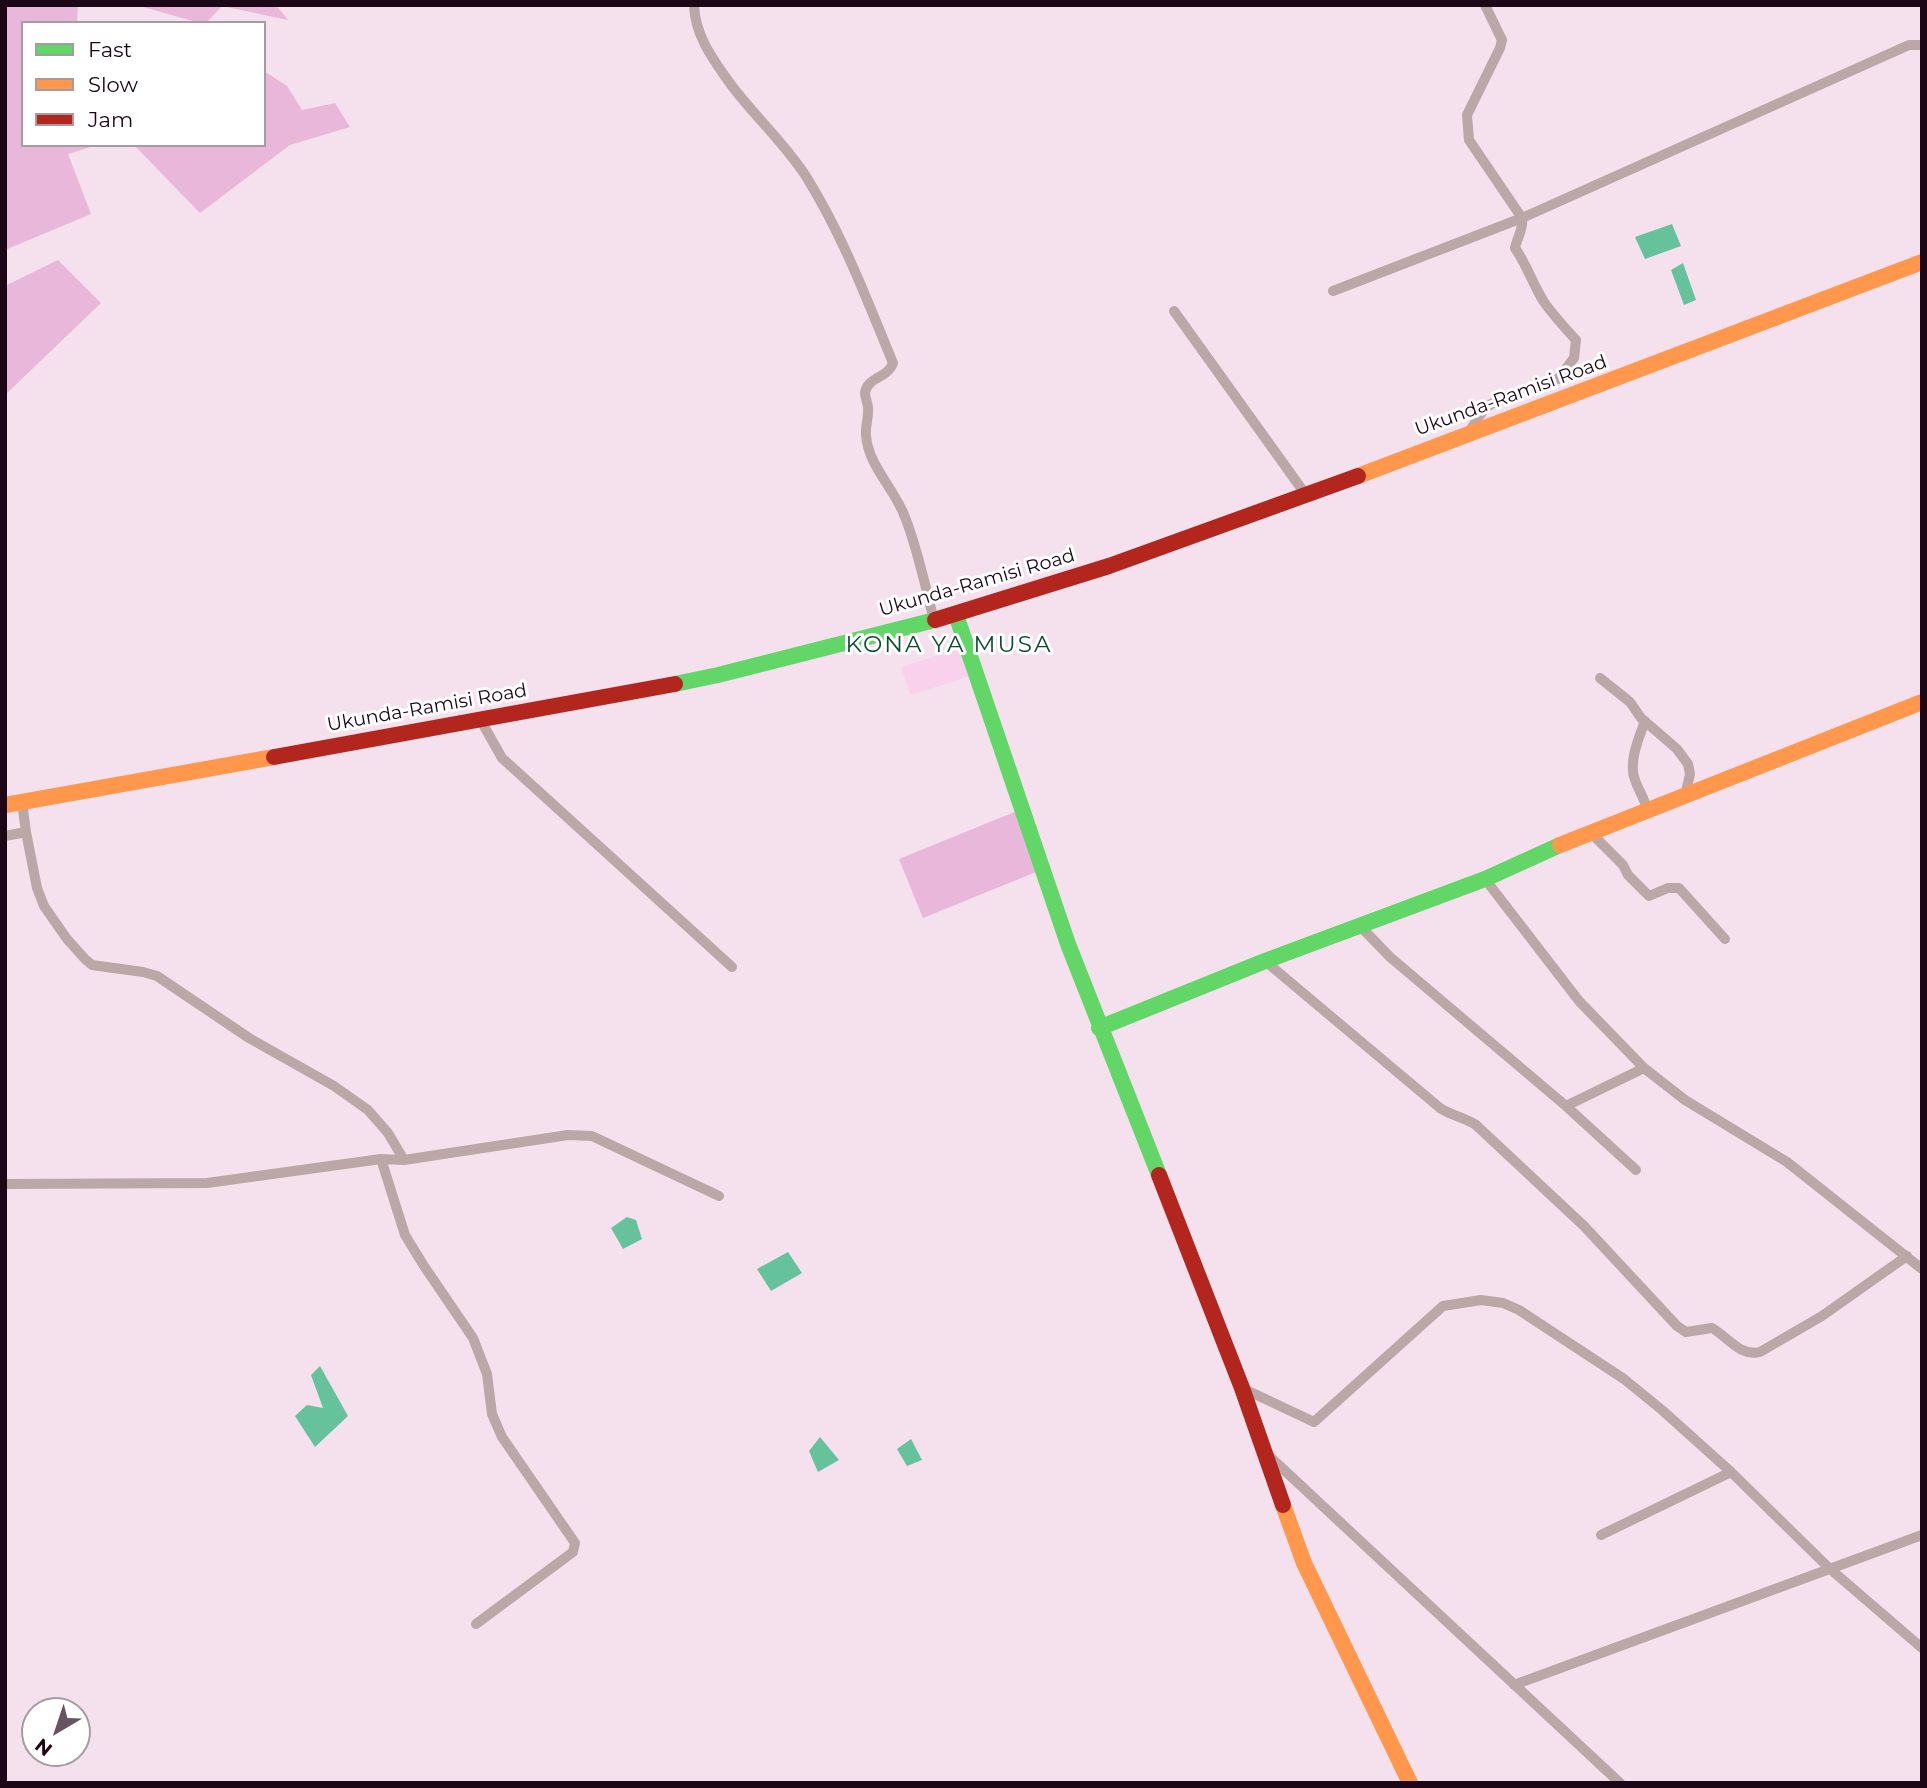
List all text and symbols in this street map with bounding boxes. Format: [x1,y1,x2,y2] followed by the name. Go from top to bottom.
[21,21,266,147] legend
[88,37,132,62] text: Fast
[88,72,138,97] text: Slow
[88,107,133,132] text: Jam
[1412,351,1610,441] street label: Ukunda-Ramisi Road
[877,544,1077,622] street label: Ukunda-Ramisi Road
[847,631,1051,659] district label: KONA YA MUSA
[325,679,529,737] street label: Ukunda-Ramisi Road
[21,1697,91,1767] north arrow
[31,1733,57,1761] text: N

